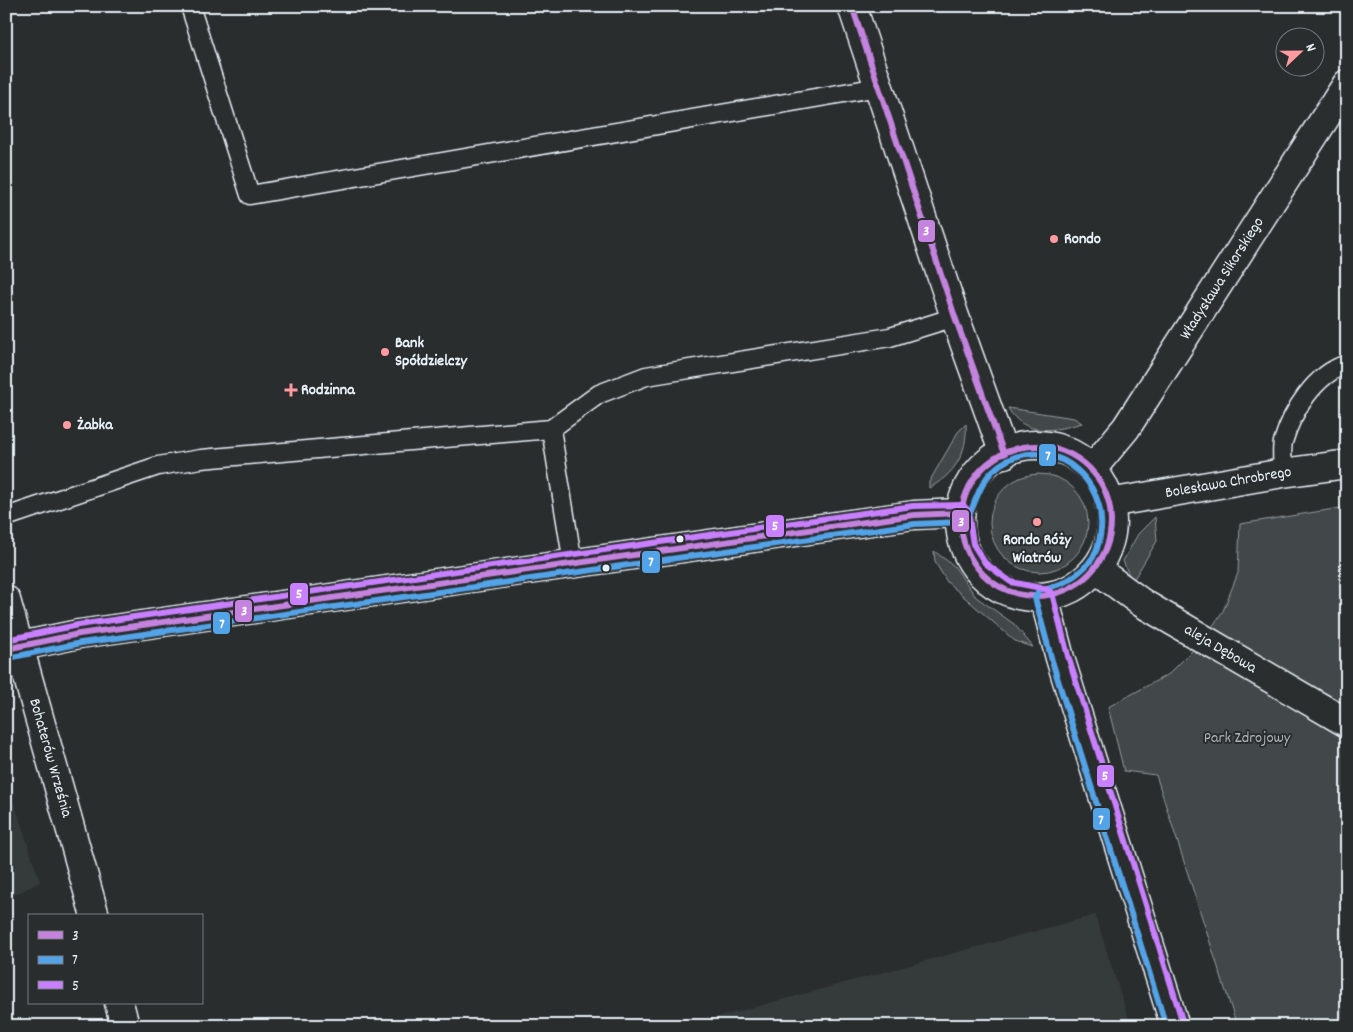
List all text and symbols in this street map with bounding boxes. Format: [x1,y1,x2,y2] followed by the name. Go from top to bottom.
[1276,28,1326,78] north arrow
[1300,41,1321,55] text: N
[1174,213,1270,344] street label: Władysława Sikorskiego
[917,219,936,243] line badge: 3
[923,222,929,242] text: 3
[1064,228,1101,251] place label: Rondo
[1048,233,1060,245] marker: Rondo
[395,332,468,373] place label: Bank Spółdzielczy
[379,346,391,358] marker: Bank Spółdzielczy
[301,379,356,402] place label: Rodzinna
[285,384,297,396] marker: Rodzinna
[77,414,114,437] place label: Żabka
[61,419,73,431] marker: Żabka
[1038,443,1057,467] line badge: 7
[1045,447,1051,467] text: 7
[1163,460,1293,505] street label: Bolesława Chrobrego
[951,509,970,533] line badge: 3
[958,513,964,533] text: 3
[765,514,785,538] line badge: 5
[1031,516,1043,528] marker: Rondo Róży Wiatrów
[772,517,779,537] text: 5
[1003,529,1073,570] place label: Rondo Róży Wiatrów
[675,534,685,544] unlabelled marker
[641,550,661,574] line badge: 7
[648,553,654,573] text: 7
[601,563,611,573] unlabelled marker
[289,582,309,606] line badge: 5
[296,585,303,605] text: 5
[234,599,253,623] line badge: 3
[241,602,247,622] text: 3
[212,611,231,635] line badge: 7
[219,615,225,635] text: 7
[1180,618,1262,679] street label: aleja Dębowa
[23,696,78,820] street label: Bohaterów Września
[1204,727,1291,750] park label: Park Zdrojowy
[1096,764,1115,788] line badge: 5
[1102,767,1109,787] text: 5
[1092,807,1111,831] line badge: 7
[1098,811,1104,831] text: 7
[28,914,202,1004] legend
[72,926,79,948] text: 3
[72,950,78,972] text: 7
[72,976,79,998] text: 5

